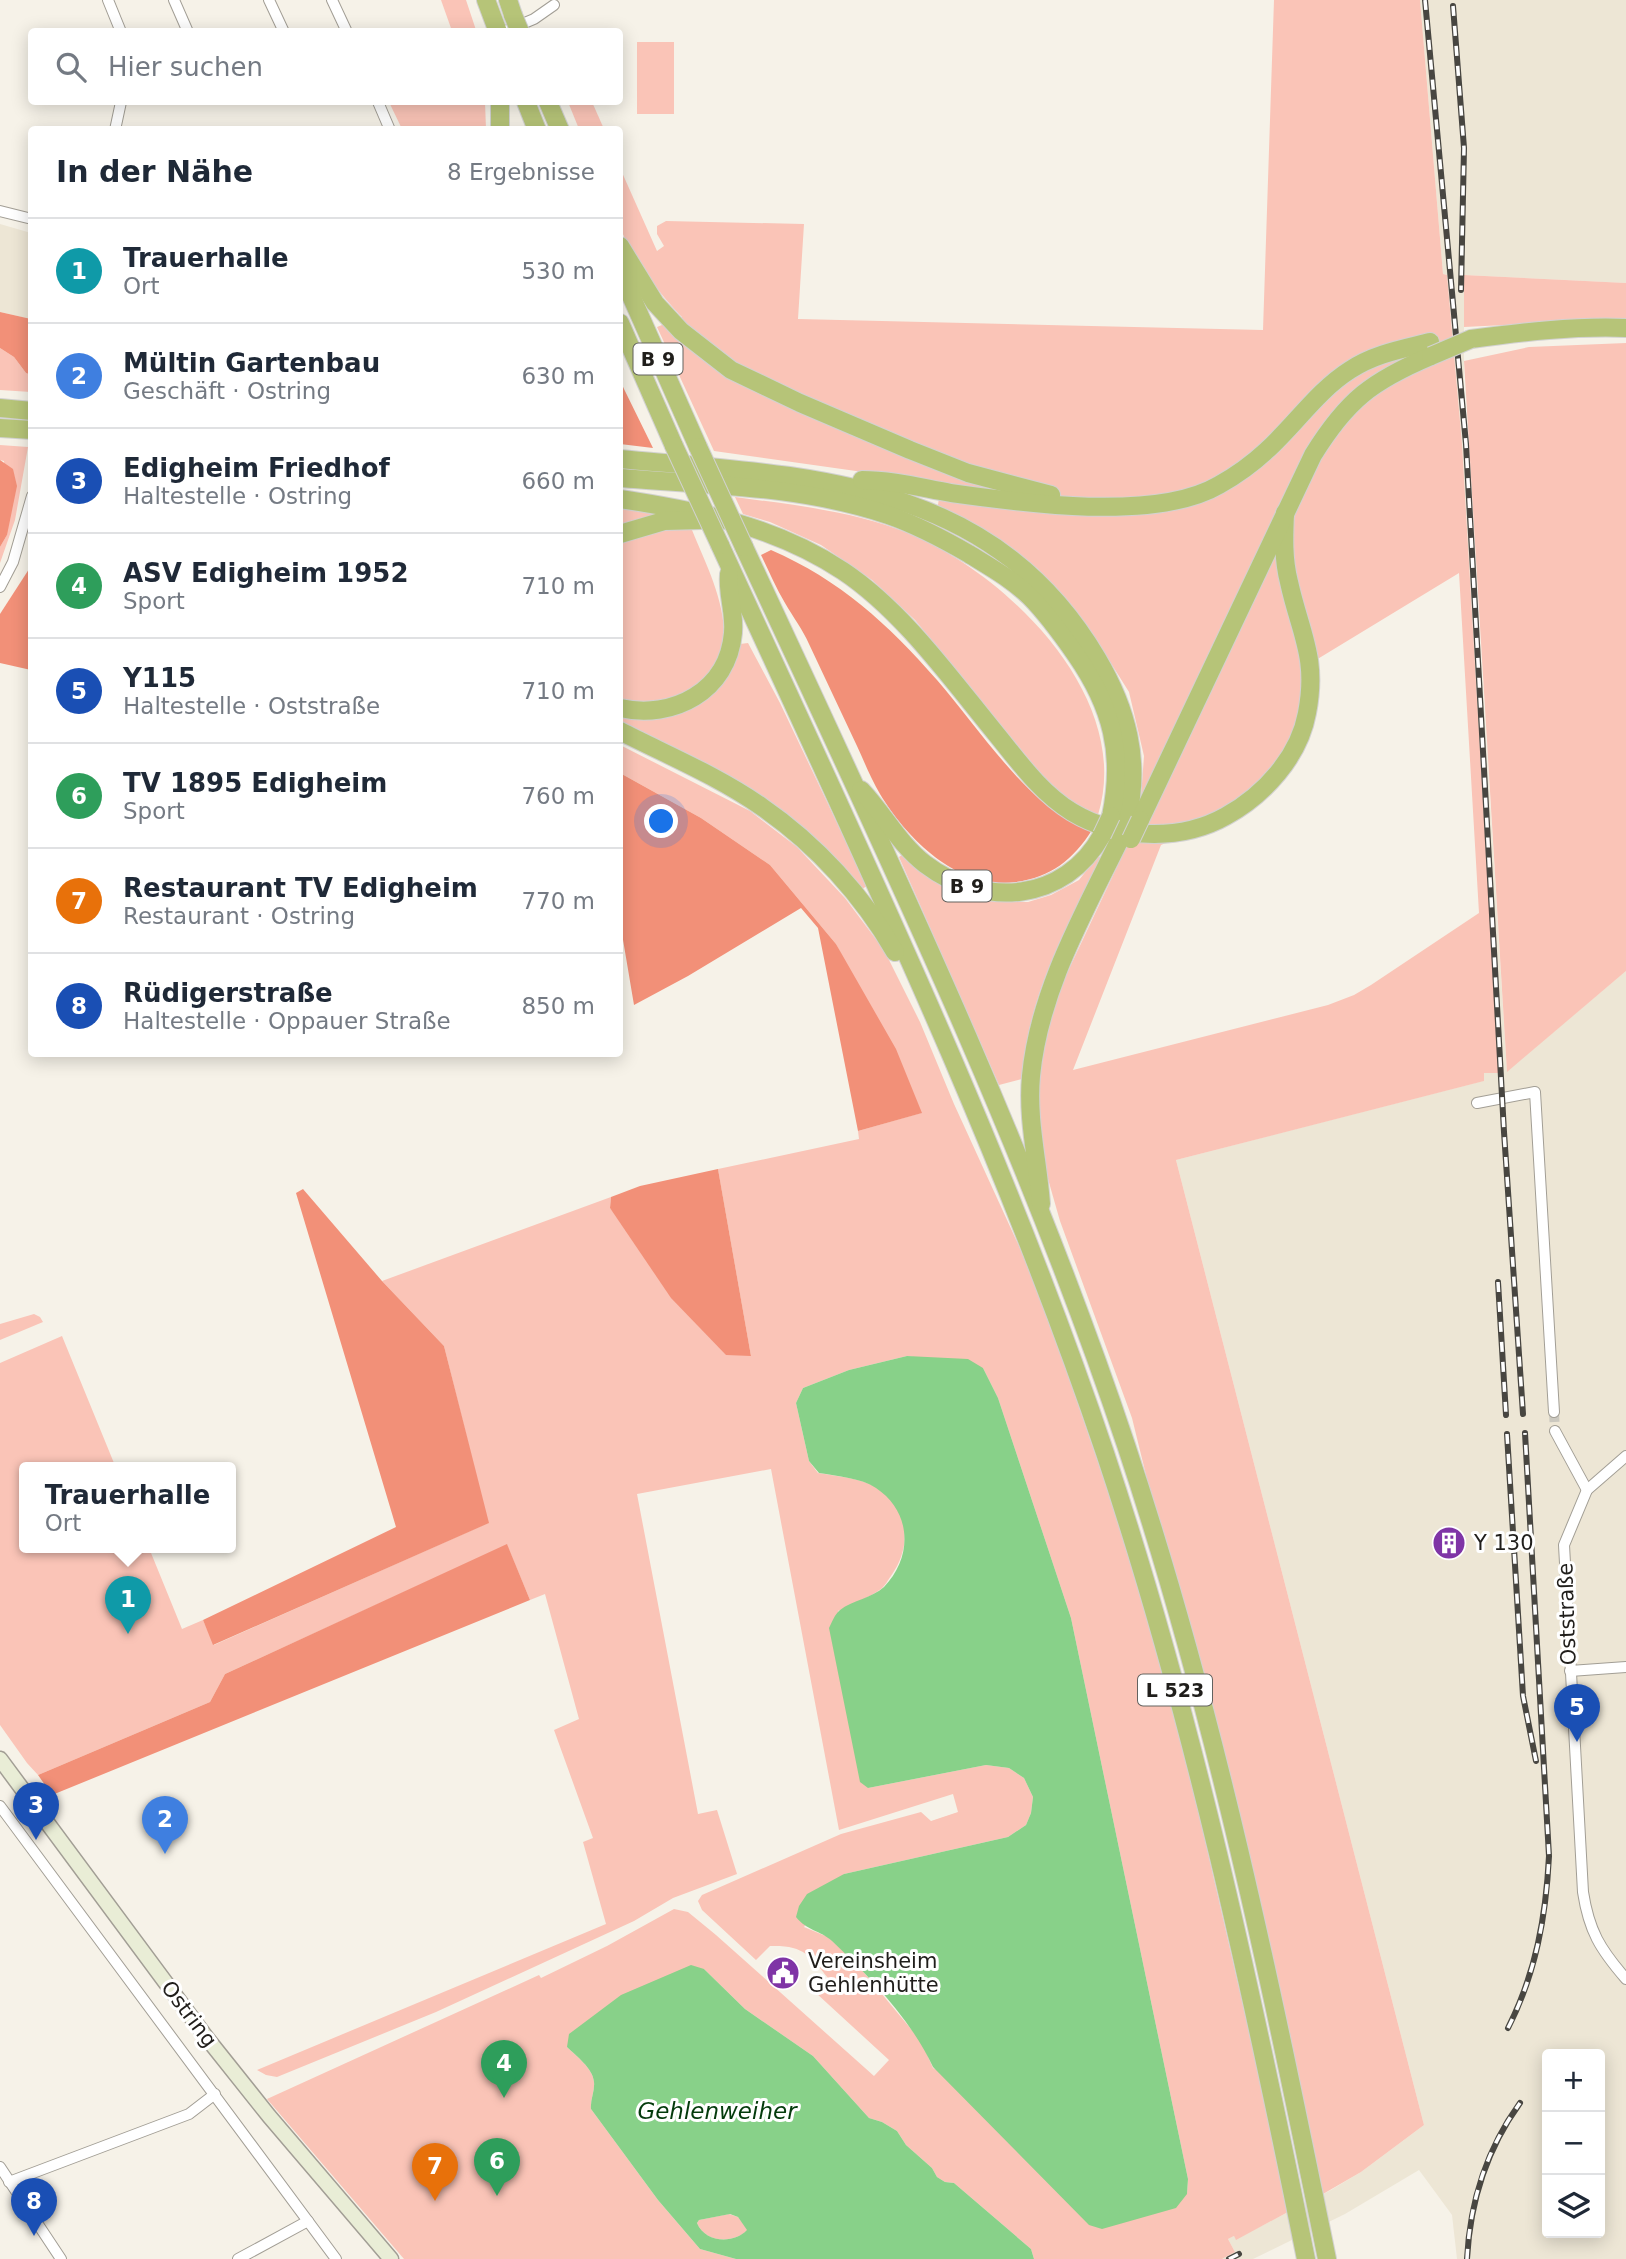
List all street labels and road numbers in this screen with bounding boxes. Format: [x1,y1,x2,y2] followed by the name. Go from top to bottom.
[634,344,682,374] road number: B 9
[942,870,992,902] road number: B 9
[1553,1562,1581,1666] street label: Oststraße
[1138,1674,1212,1706] road number: L 523
[156,1976,222,2052] street label: Ostring

